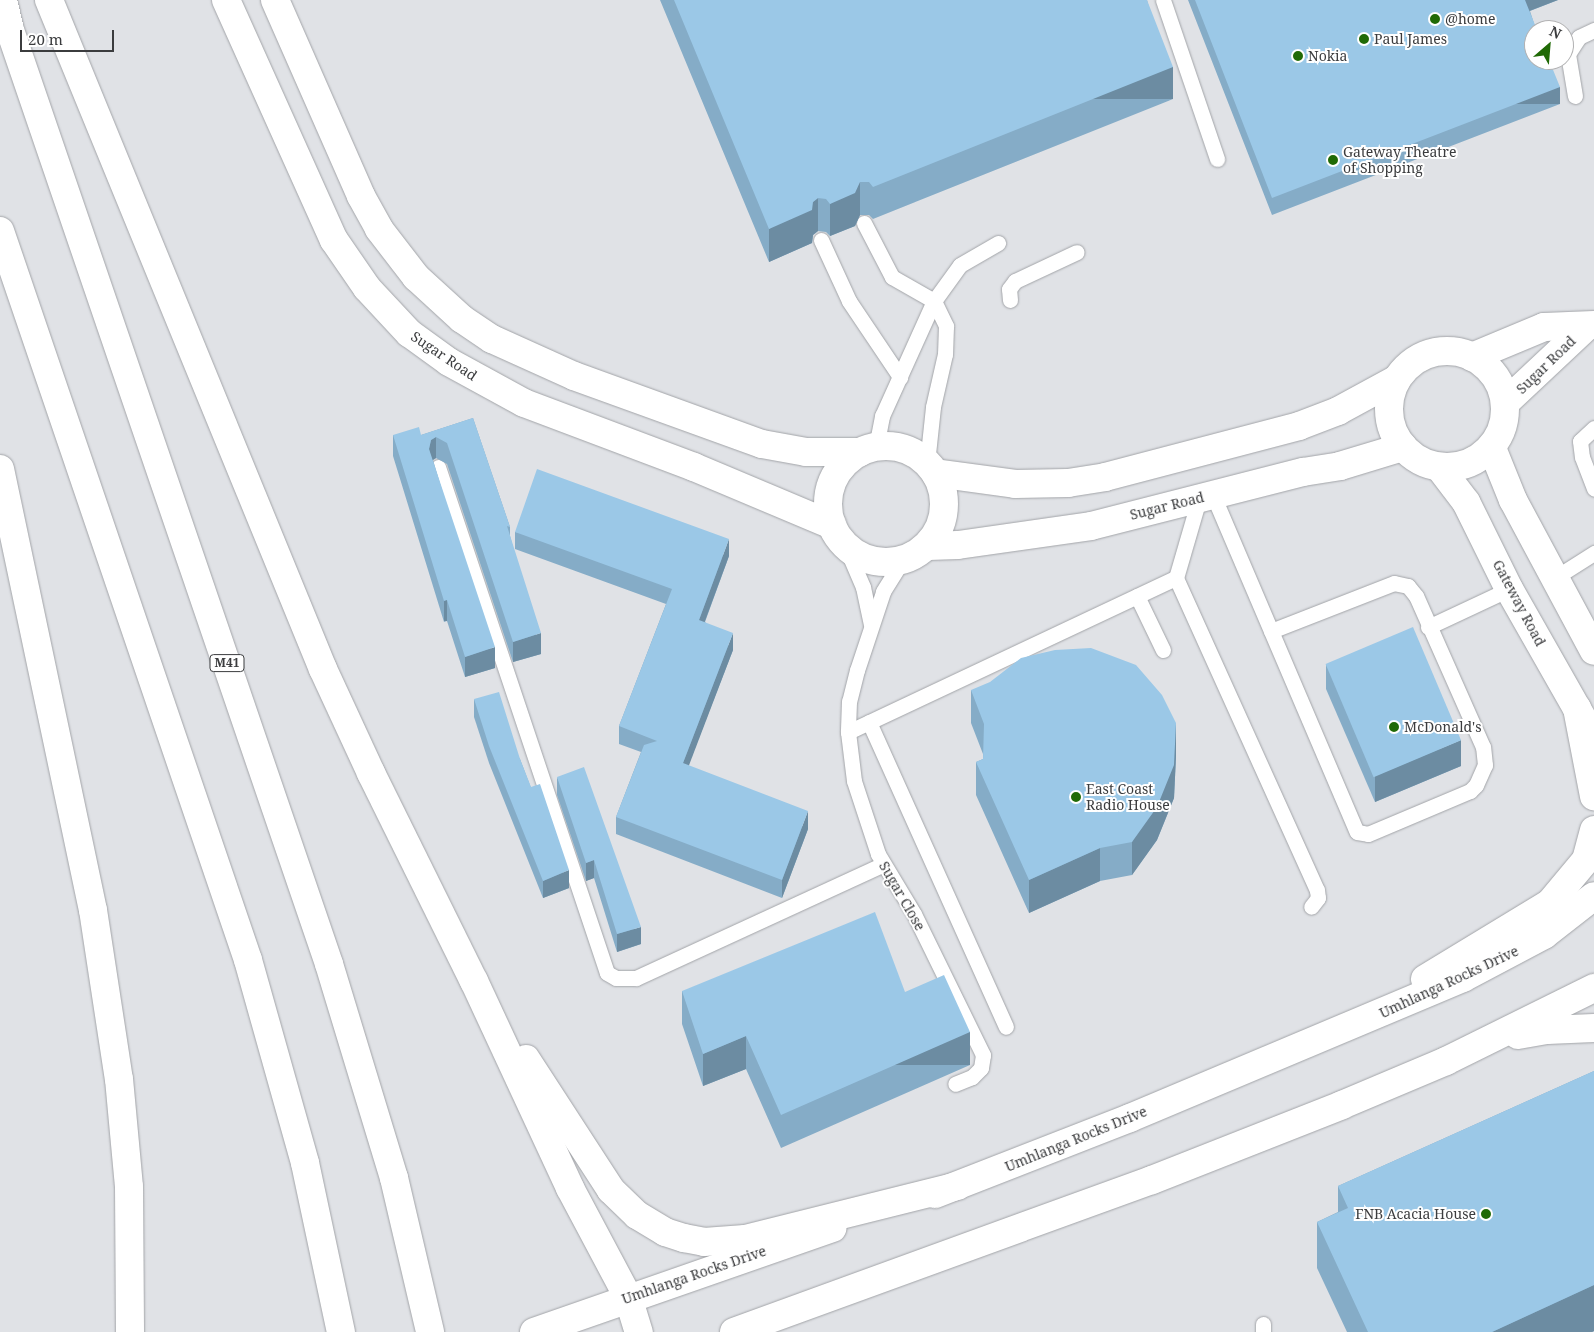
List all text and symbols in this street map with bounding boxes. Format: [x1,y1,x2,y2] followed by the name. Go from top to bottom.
[1445,11,1496,27] place label: @home
[1429,13,1441,25] marker: @home
[22,20,116,52] scale bar
[1524,20,1574,70] north arrow
[1546,21,1565,43] text: N
[28,29,63,49] text: 20 m
[1374,31,1447,47] place label: Paul James
[1358,33,1370,45] marker: Paul James
[1308,48,1347,64] place label: Nokia
[1292,50,1304,62] marker: Nokia
[1343,144,1456,176] place label: Gateway Theatre of Shopping
[1327,154,1339,166] marker: Gateway Theatre of Shopping
[408,328,480,384] street label: Sugar Road
[1513,333,1579,397] street label: Sugar Road
[1128,489,1206,523] street label: Sugar Road
[1489,557,1549,649] street label: Gateway Road
[210,654,244,672] road number: M41
[1404,719,1482,735] place label: McDonald's
[1388,721,1400,733] marker: McDonald's
[1086,781,1170,814] place label: East Coast Radio House
[1070,791,1082,803] marker: East Coast Radio House
[875,858,929,934] street label: Sugar Close
[1377,942,1521,1022] street label: Umhlanga Rocks Drive
[1003,1103,1149,1175] street label: Umhlanga Rocks Drive
[1355,1206,1476,1222] place label: FNB Acacia House
[1480,1208,1492,1220] marker: FNB Acacia House
[620,1242,768,1308] street label: Umhlanga Rocks Drive

